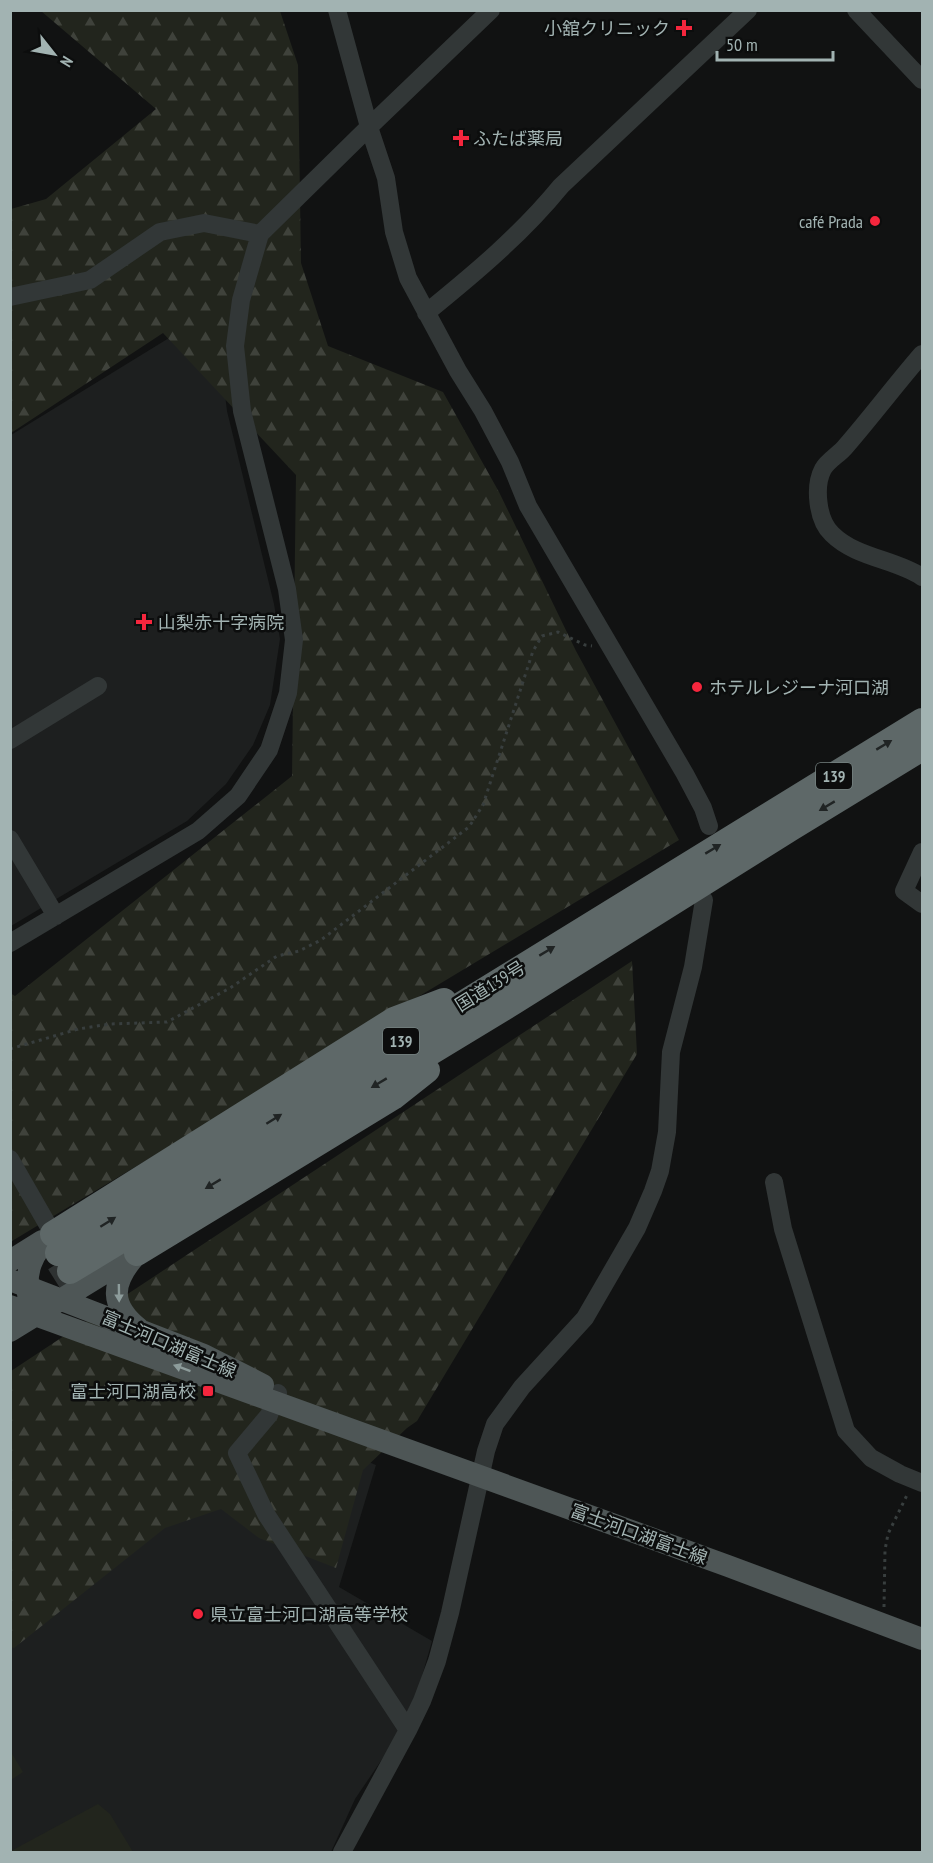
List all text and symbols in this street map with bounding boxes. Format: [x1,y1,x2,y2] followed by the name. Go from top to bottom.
[544,17,670,40] place label: 小舘クリニック
[675,19,693,37] marker: 小舘クリニック
[24,24,84,84] north arrow
[717,24,832,62] scale bar
[726,33,758,56] text: 50 m
[56,53,78,71] text: N
[473,127,563,150] place label: ふたば薬局
[454,131,468,145] marker: ふたば薬局
[799,210,863,233] place label: café Prada
[868,214,882,228] marker: café Prada
[158,611,284,634] place label: 山梨赤十字病院
[135,613,153,631] marker: 山梨赤十字病院
[709,676,889,699] place label: ホテルレジーナ河口湖
[690,680,704,694] marker: ホテルレジーナ河口湖
[876,739,893,750] one-way arrow
[816,763,852,789] road number: 139
[818,801,835,811] one-way arrow
[705,844,721,855] one-way arrow
[539,945,555,956] one-way arrow
[451,955,529,1017] street label: 国道139号
[383,1028,419,1054] road number: 139
[370,1078,387,1088] one-way arrow
[266,1114,282,1125] one-way arrow
[205,1179,221,1190] one-way arrow
[100,1216,116,1227] one-way arrow
[114,1284,123,1303] one-way arrow
[98,1305,240,1383] street label: 富士河口湖富士線
[173,1363,191,1373] one-way arrow
[70,1380,196,1403] place label: 富士河口湖高校
[201,1384,215,1398] marker: 富士河口湖高校
[567,1499,711,1569] street label: 富士河口湖富士線
[210,1603,408,1626] place label: 県立富士河口湖高等学校
[191,1607,205,1621] marker: 県立富士河口湖高等学校

